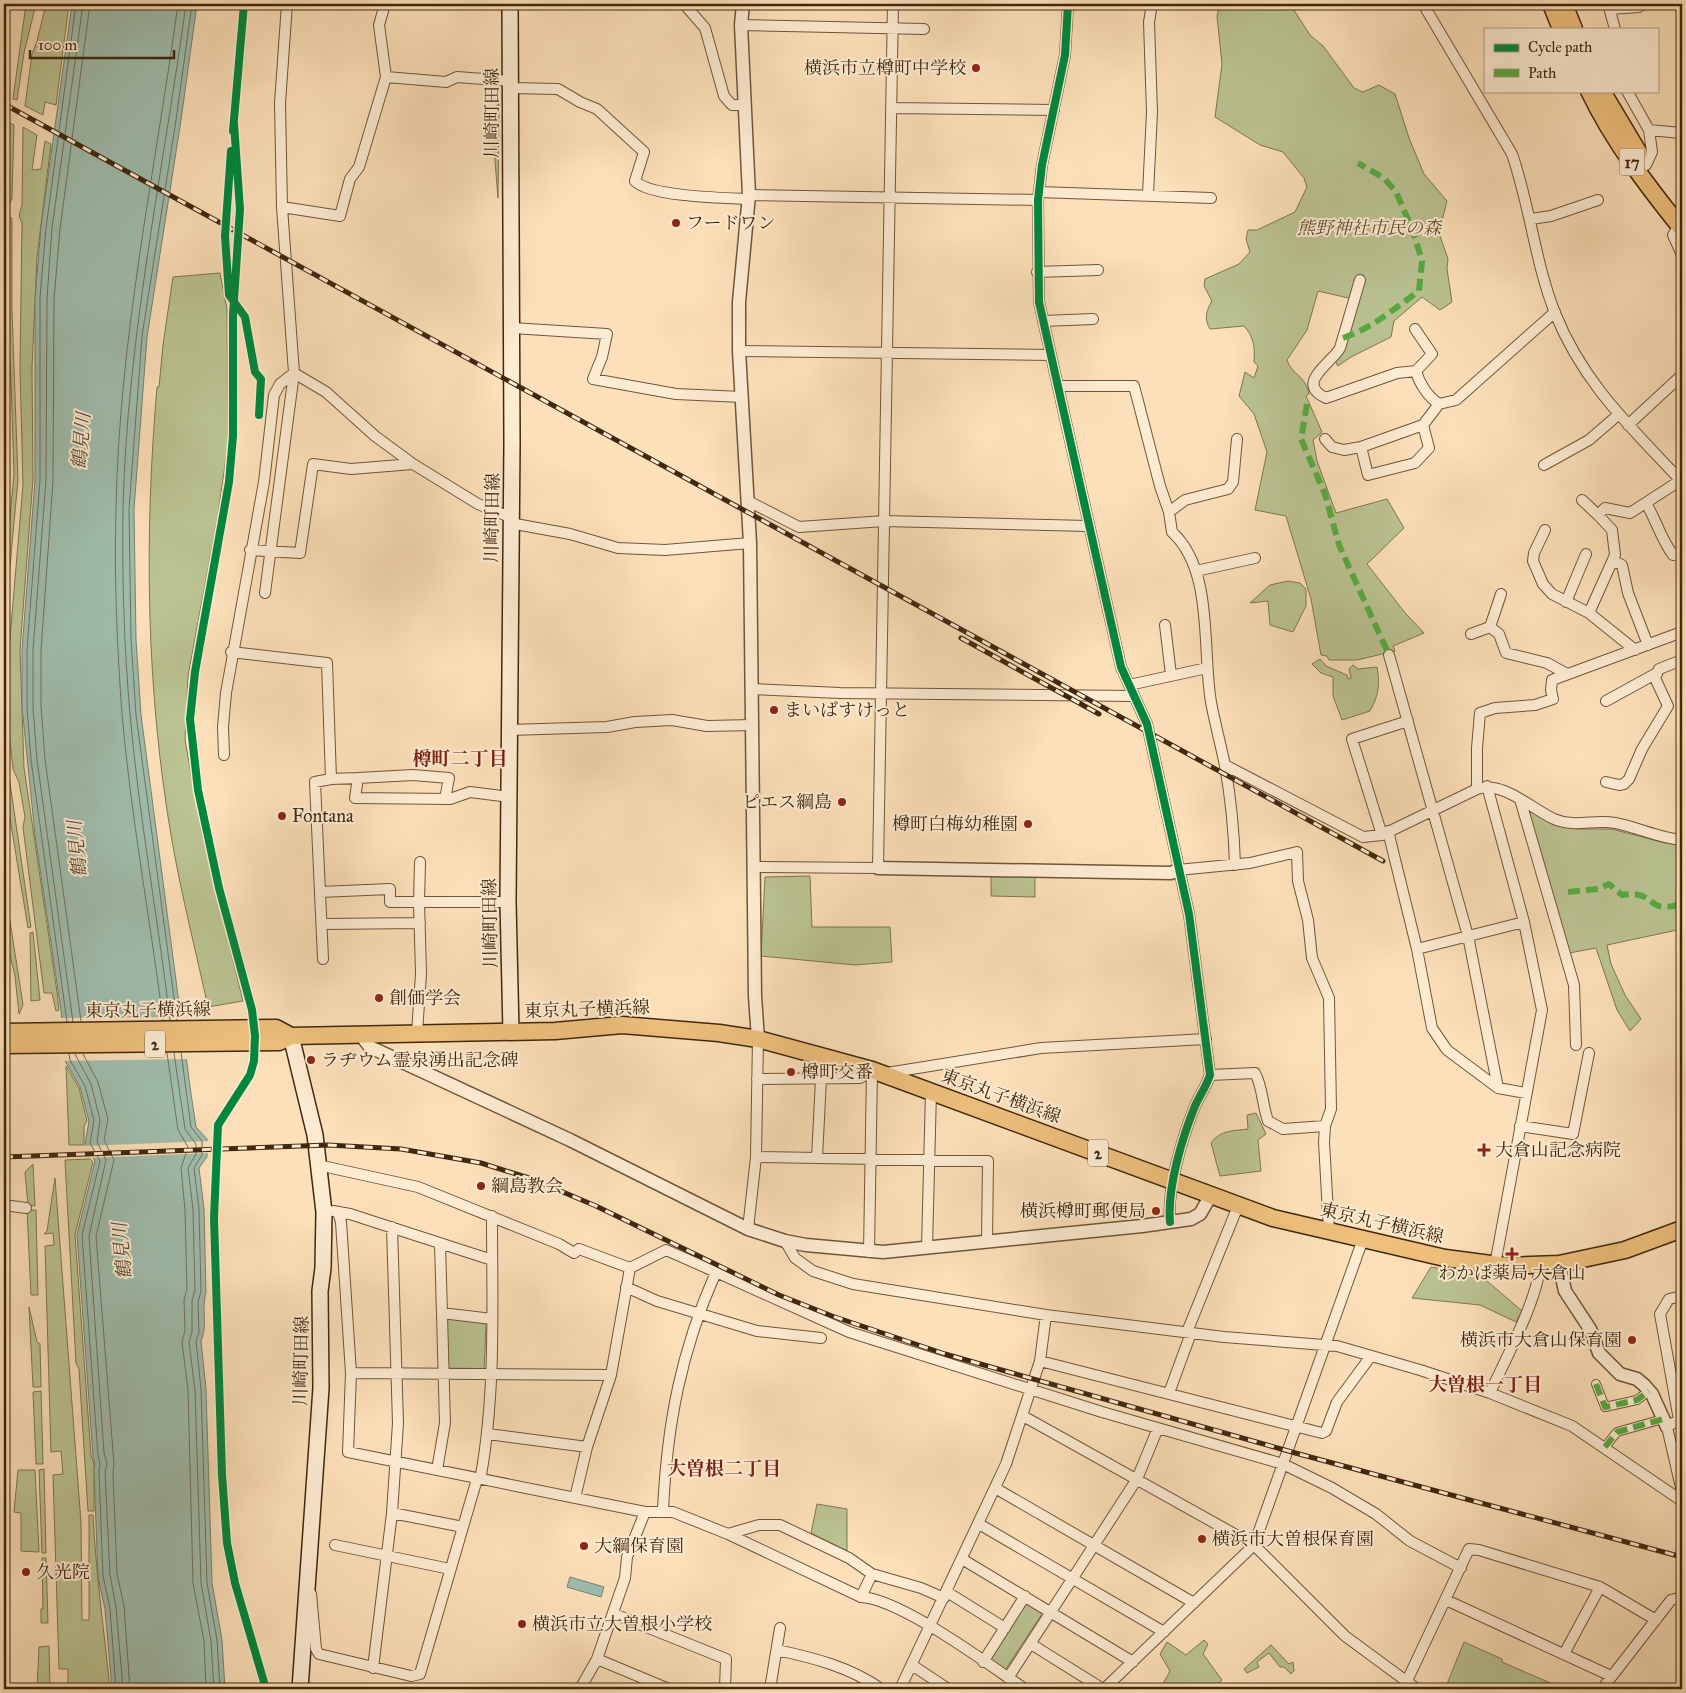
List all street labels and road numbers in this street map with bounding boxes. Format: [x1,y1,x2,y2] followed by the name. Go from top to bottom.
[481,68,503,158] street label: 川崎町田線
[1620,148,1644,176] road number: 17
[480,473,504,563] street label: 川崎町田線
[478,878,502,968] street label: 川崎町田線
[524,996,650,1022] street label: 東京丸子横浜線
[85,998,211,1022] street label: 東京丸子横浜線
[145,1030,165,1058] road number: 2
[938,1064,1064,1128] street label: 東京丸子横浜線
[1088,1140,1108,1166] road number: 2
[1318,1198,1446,1248] street label: 東京丸子横浜線
[289,1316,313,1406] street label: 川崎町田線

